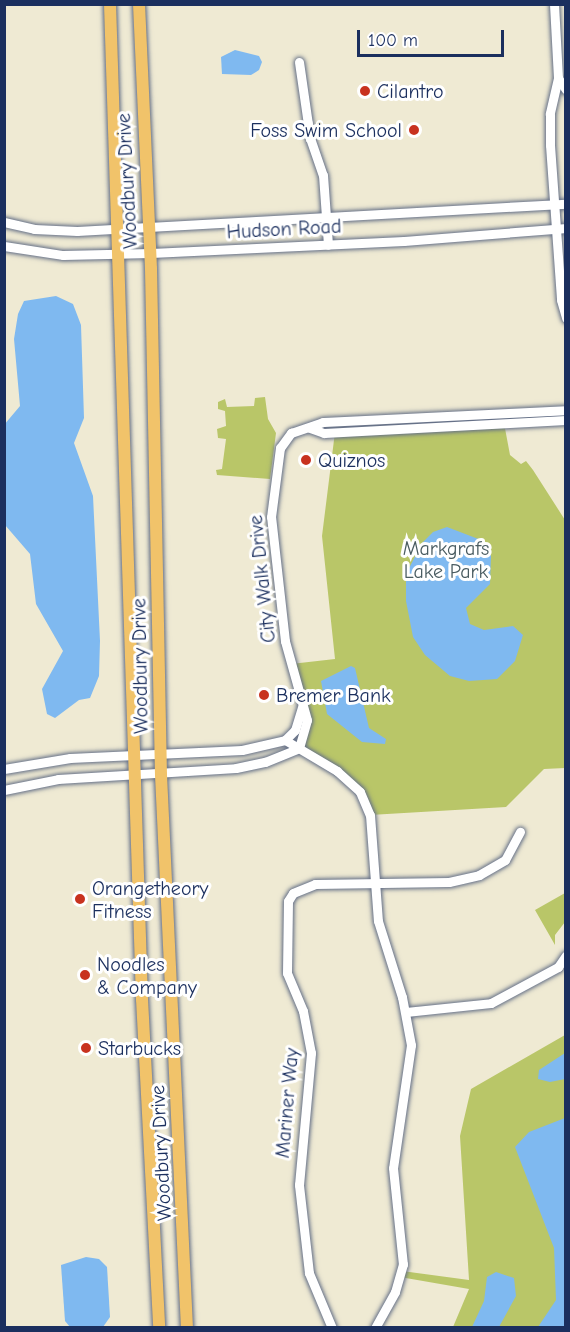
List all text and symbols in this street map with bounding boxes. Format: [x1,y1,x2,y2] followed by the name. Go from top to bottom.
[360,18,507,56] scale bar
[368,30,418,51] text: 100 m
[377,79,443,103] place label: Cilantro
[358,84,372,98] marker: Cilantro
[111,113,143,249] street label: Woodbury Drive
[250,118,402,142] place label: Foss Swim School
[407,123,421,137] marker: Foss Swim School
[226,214,342,244] street label: Hudson Road
[318,448,385,472] place label: Quiznos
[299,453,313,467] marker: Quiznos
[243,514,281,644] street label: City Walk Drive
[403,537,489,584] park label: Markgrafs Lake Park
[127,598,153,734] street label: Woodbury Drive
[276,683,391,707] place label: Bremer Bank
[257,688,271,702] marker: Bremer Bank
[92,876,208,923] place label: Orangetheory Fitness
[73,892,87,906] marker: Orangetheory Fitness
[97,952,197,999] place label: Noodles & Company
[78,968,92,982] marker: Noodles & Company
[98,1036,181,1060] place label: Starbucks
[79,1041,93,1055] marker: Starbucks
[270,1047,304,1159] street label: Mariner Way
[145,1085,177,1221] street label: Woodbury Drive

